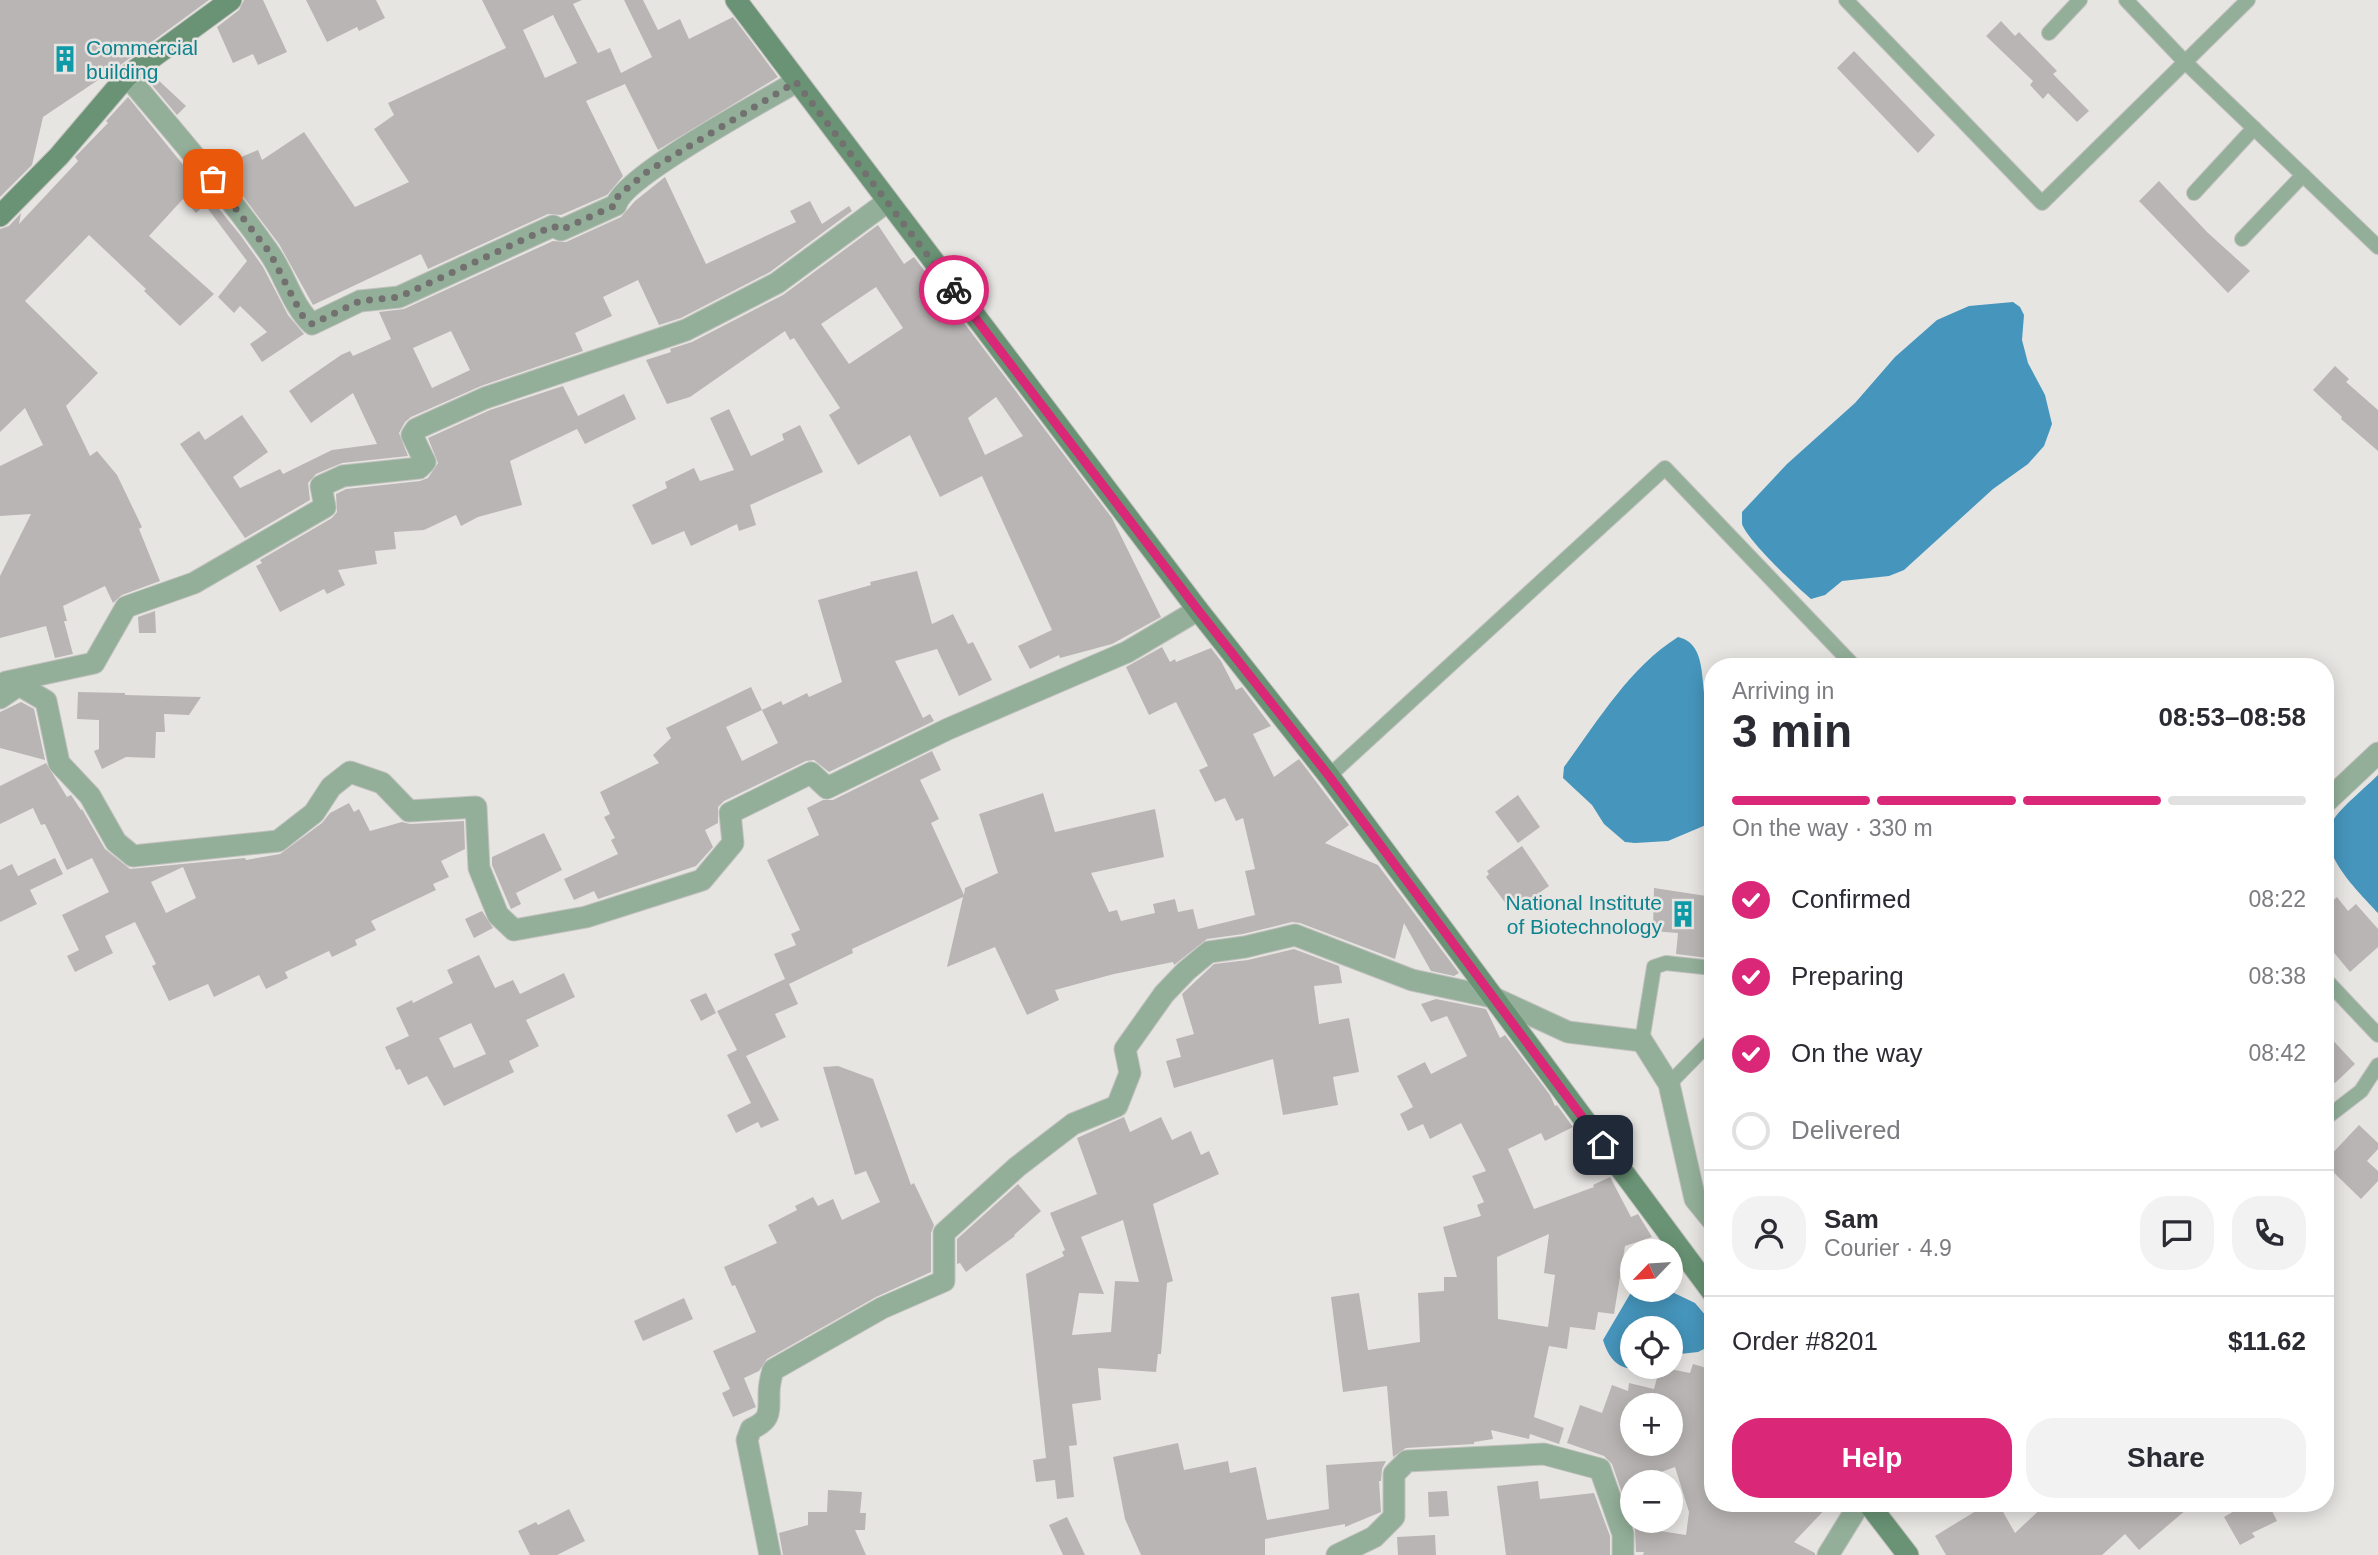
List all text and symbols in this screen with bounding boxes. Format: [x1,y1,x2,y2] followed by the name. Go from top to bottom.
[86,36,198,83] place label: Commercial building
[50,44,80,74] building icon: Commercial building
[183,149,243,209] pin
[194,160,232,198] icon: bag
[919,255,989,325] courier
[935,271,973,309] icon: bike
[1732,678,1834,704] text: Arriving in
[2159,702,2306,732] text: 08:53–08:58
[1732,705,1852,757] text: 3 min
[1732,815,1933,841] text: On the way · 330 m
[1732,881,1770,919] icon: check
[1791,884,1911,914] text: Confirmed
[2248,886,2306,912] text: 08:22
[1506,891,1662,938] place label: National Institute of Biotechnology
[1668,899,1698,929] building icon: National Institute of Biotechnology
[1732,958,1770,996] icon: check
[1791,961,1904,991] text: Preparing
[2248,963,2306,989] text: 08:38
[1732,1035,1770,1073] icon: check
[1791,1038,1923,1068] text: On the way
[2248,1040,2306,1066] text: 08:42
[1573,1115,1633,1175] pin
[1791,1115,1901,1145] text: Delivered
[1584,1126,1622,1164] icon: home
[1732,1196,1806,1270] button: person
[2140,1196,2214,1270] button: chat
[2232,1196,2306,1270] button: phone
[1824,1204,1879,1234] text: Sam
[1824,1235,1952,1261] text: Courier · 4.9
[1620,1239,1684,1302] north arrow
[1620,1239,1683,1533] map controls
[1620,1316,1683,1379] button: locate
[1732,1326,1878,1356] text: Order #8201
[2228,1326,2306,1356] text: $11.62
[1620,1393,1683,1456] button: +
[1732,1418,2012,1498] button: Help
[2026,1418,2306,1498] button: Share
[1620,1470,1683,1533] button: −

